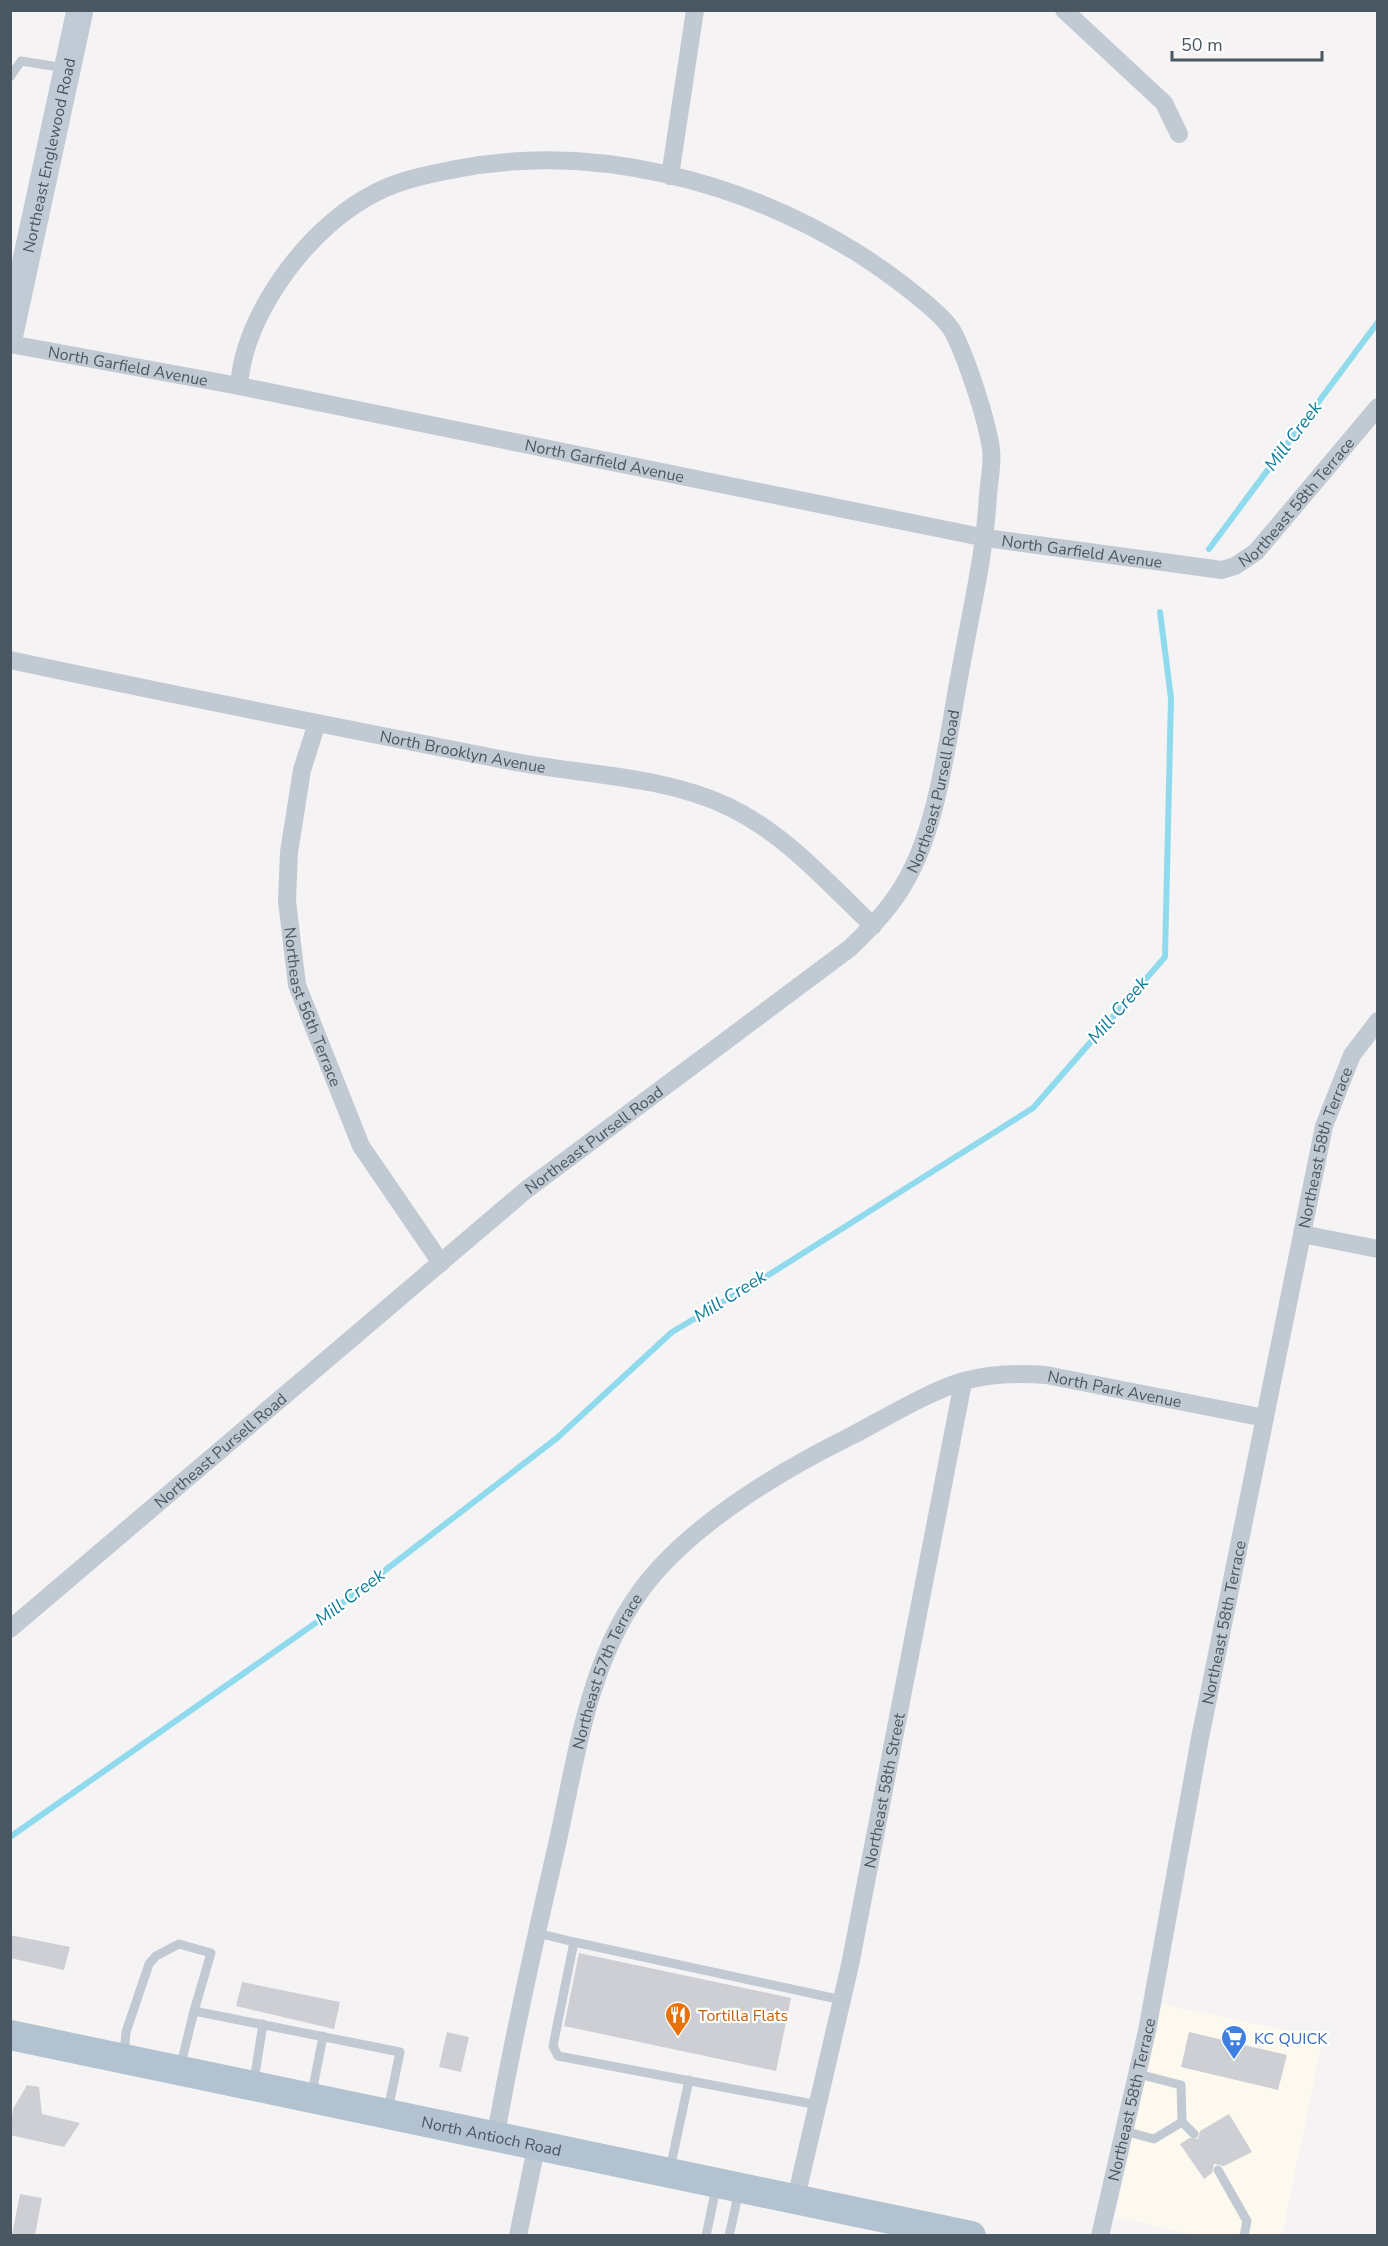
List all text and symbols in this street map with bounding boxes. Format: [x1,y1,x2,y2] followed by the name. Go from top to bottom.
[1172,24,1322,62] scale bar
[1181,33,1223,57] text: 50 m
[18,56,81,255] street label: Northeast Englewood Road
[46,341,210,392] street label: North Garfield Avenue
[1259,395,1328,476] water label: Mill Creek
[1234,433,1360,573] street label: Northeast 58th Terrace
[523,434,686,488] street label: North Garfield Avenue
[1000,530,1164,574] street label: North Garfield Avenue
[902,708,965,877] street label: Northeast Pursell Road
[378,726,547,779] street label: North Brooklyn Avenue
[278,926,346,1090] street label: Northeast 56th Terrace
[1082,971,1154,1049] water label: Mill Creek
[1294,1064,1358,1230] street label: Northeast 58th Terrace
[521,1081,668,1199] street label: Northeast Pursell Road
[689,1264,772,1328] water label: Mill Creek
[1045,1366,1184,1413] street label: North Park Avenue
[150,1388,292,1514] street label: Northeast Pursell Road
[1197,1539,1252,1706] street label: Northeast 58th Terrace
[310,1562,391,1631] water label: Mill Creek
[568,1589,648,1752] street label: Northeast 57th Terrace
[859,1711,911,1870] street label: Northeast 58th Street
[663,2000,693,2038] restaurant icon: Tortilla Flats
[698,2005,788,2027] place label: Tortilla Flats
[1103,2016,1161,2183] street label: Northeast 58th Terrace
[1219,2023,1249,2061] supermarket icon: KC QUICK
[1254,2028,1328,2050] place label: KC QUICK
[419,2111,563,2162] street label: North Antioch Road

